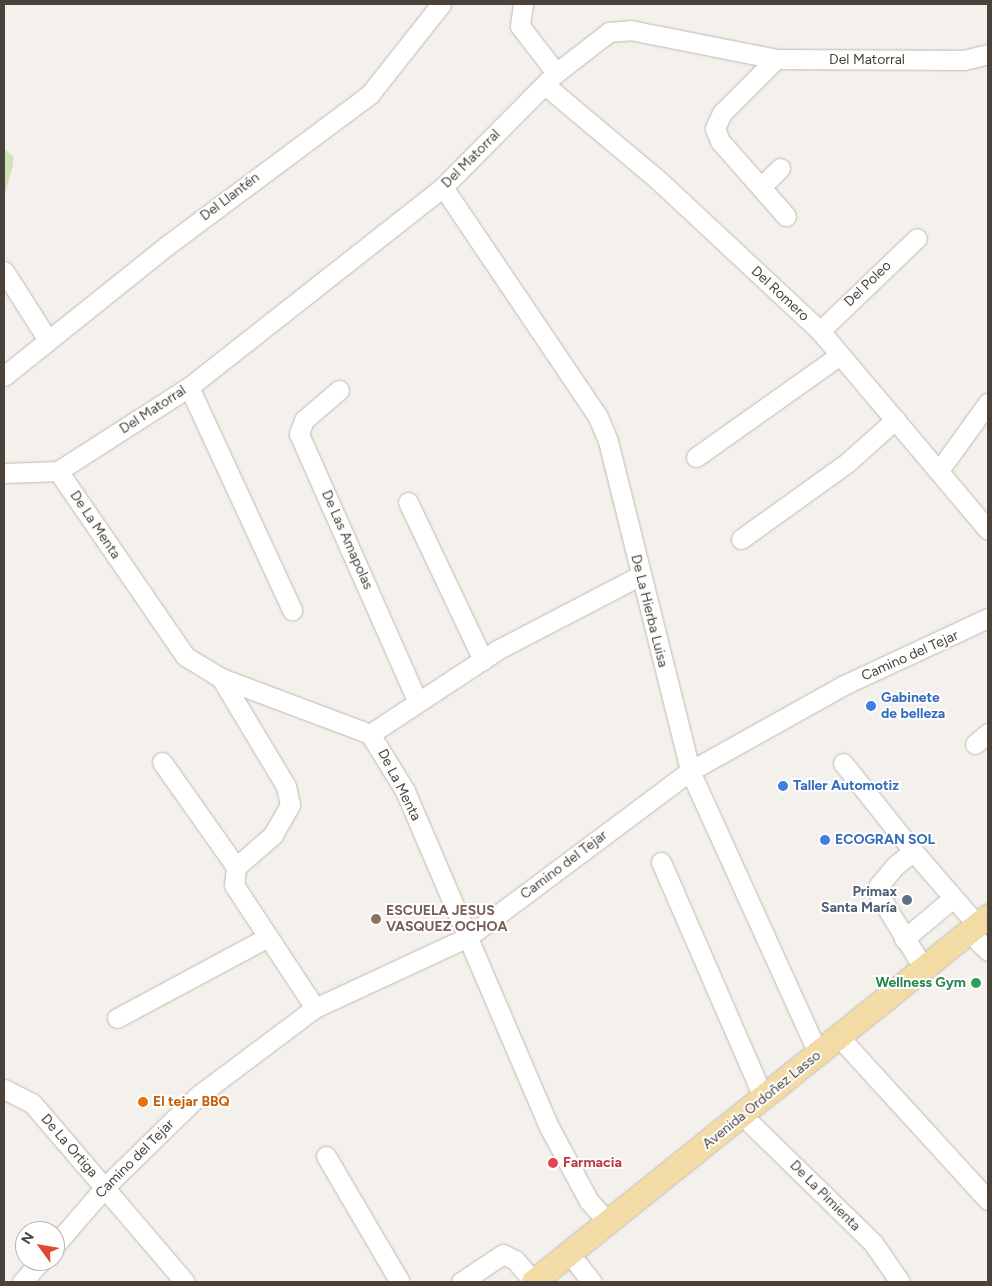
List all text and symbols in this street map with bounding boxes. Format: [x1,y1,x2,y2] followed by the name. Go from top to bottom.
[829,52,905,68] street label: Del Matorral
[438,126,504,192] street label: Del Matorral
[197,169,263,225] street label: Del Llantén
[841,258,895,310] street label: Del Poleo
[748,263,812,325] street label: Del Romero
[117,382,189,438] street label: Del Matorral
[66,488,124,562] street label: De La Menta
[318,488,376,592] street label: De Las Amapolas
[627,553,671,669] street label: De La Hierba Luisa
[859,627,961,685] street label: Camino del Tejar
[881,690,945,722] place label: Gabinete de belleza
[865,700,877,712] marker: Gabinete de belleza
[374,746,424,824] street label: De La Menta
[793,778,899,794] place label: Taller Automotiz
[777,780,789,792] marker: Taller Automotiz
[517,827,611,903] street label: Camino del Tejar
[835,832,935,848] place label: ECOGRAN SOL
[819,834,831,846] marker: ECOGRAN SOL
[821,884,897,916] place label: Primax Santa María
[901,894,913,906] marker: Primax Santa María
[386,903,508,936] place label: ESCUELA JESUS VASQUEZ OCHOA
[370,913,382,925] marker: ESCUELA JESUS VASQUEZ OCHOA
[875,975,966,991] place label: Wellness Gym
[970,977,982,989] marker: Wellness Gym
[700,1047,824,1153] street label: Avenida Ordoñez Lasso
[153,1094,230,1110] place label: El tejar BBQ
[137,1096,149,1108] marker: El tejar BBQ
[37,1111,101,1181] street label: De La Ortiga
[92,1116,178,1202] street label: Camino del Tejar
[563,1155,622,1171] place label: Farmacia
[547,1157,559,1169] marker: Farmacia
[786,1157,864,1235] street label: De La Pimienta
[15,1221,65,1271] north arrow
[18,1229,38,1247] text: N

